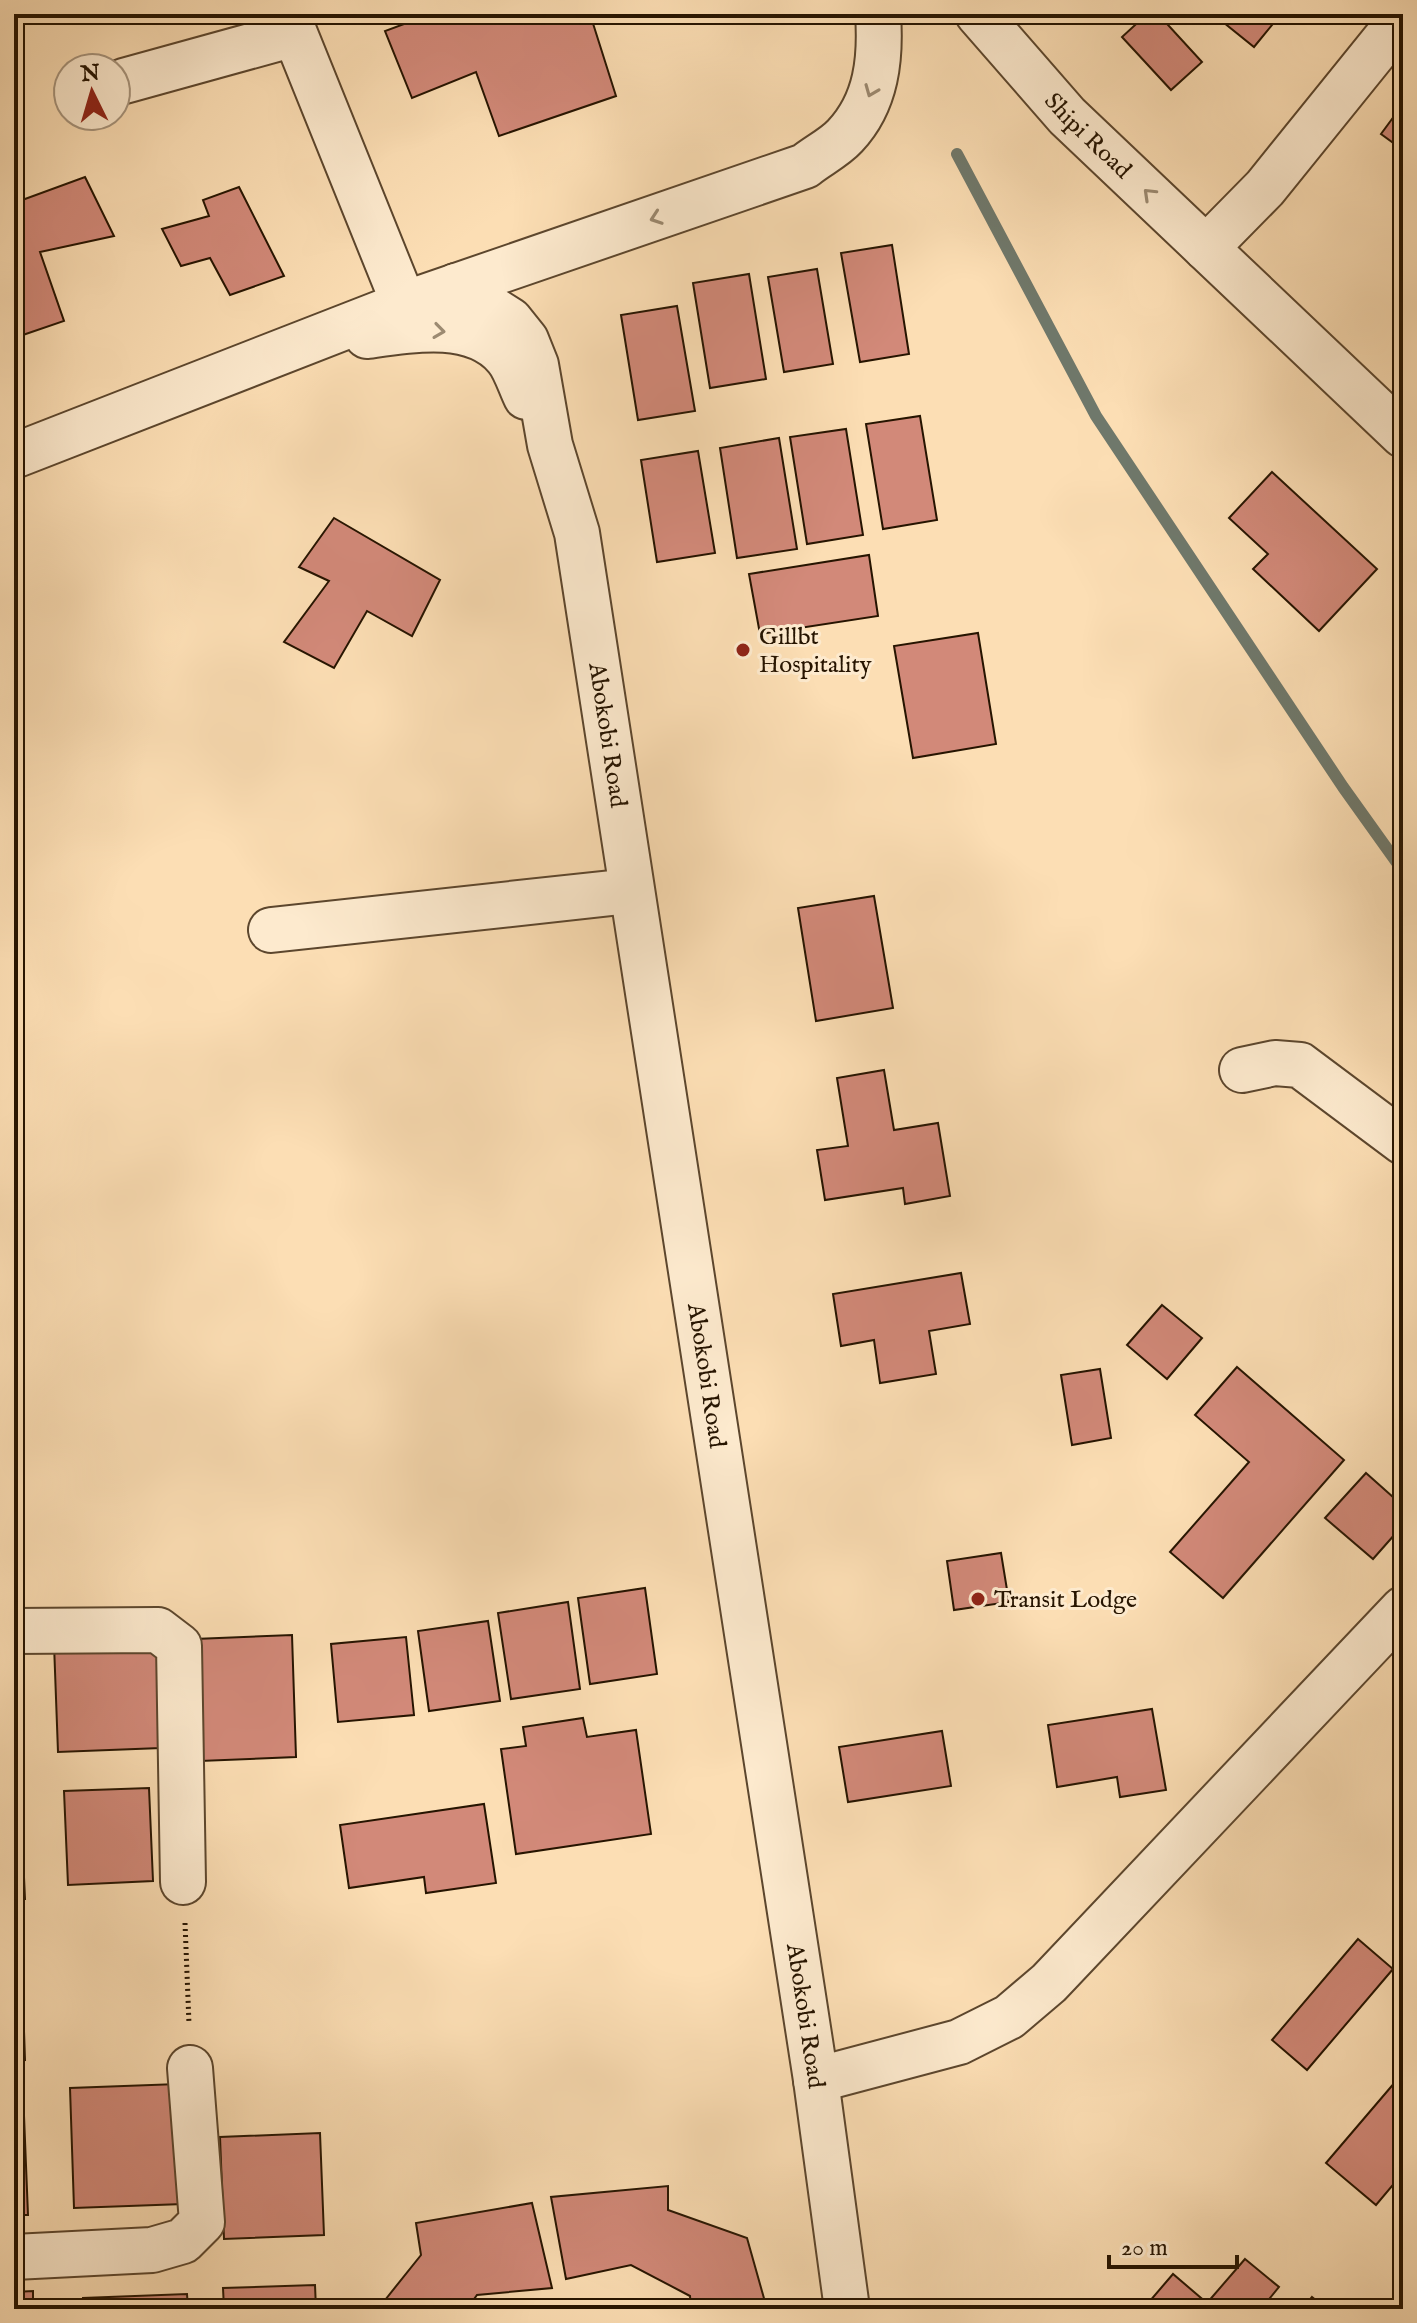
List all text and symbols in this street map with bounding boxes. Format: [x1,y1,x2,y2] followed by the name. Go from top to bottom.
[52,52,132,132] north arrow
[79,59,101,89] text: N
[864,83,881,97] one-way arrow
[1037,87,1138,186] street label: Shipi Road
[1144,189,1158,203] one-way arrow
[650,208,664,224] one-way arrow
[432,322,446,339] one-way arrow
[759,622,872,681] place label: Gillbt Hospitality
[734,641,752,659] marker: Gillbt Hospitality
[580,660,633,810] street label: Abokobi Road
[679,1300,732,1450] street label: Abokobi Road
[994,1585,1137,1616] place label: Transit Lodge
[969,1590,987,1608] marker: Transit Lodge
[778,1940,831,2091] street label: Abokobi Road
[1109,2219,1237,2269] scale bar
[1121,2233,1168,2264] text: 20 m

